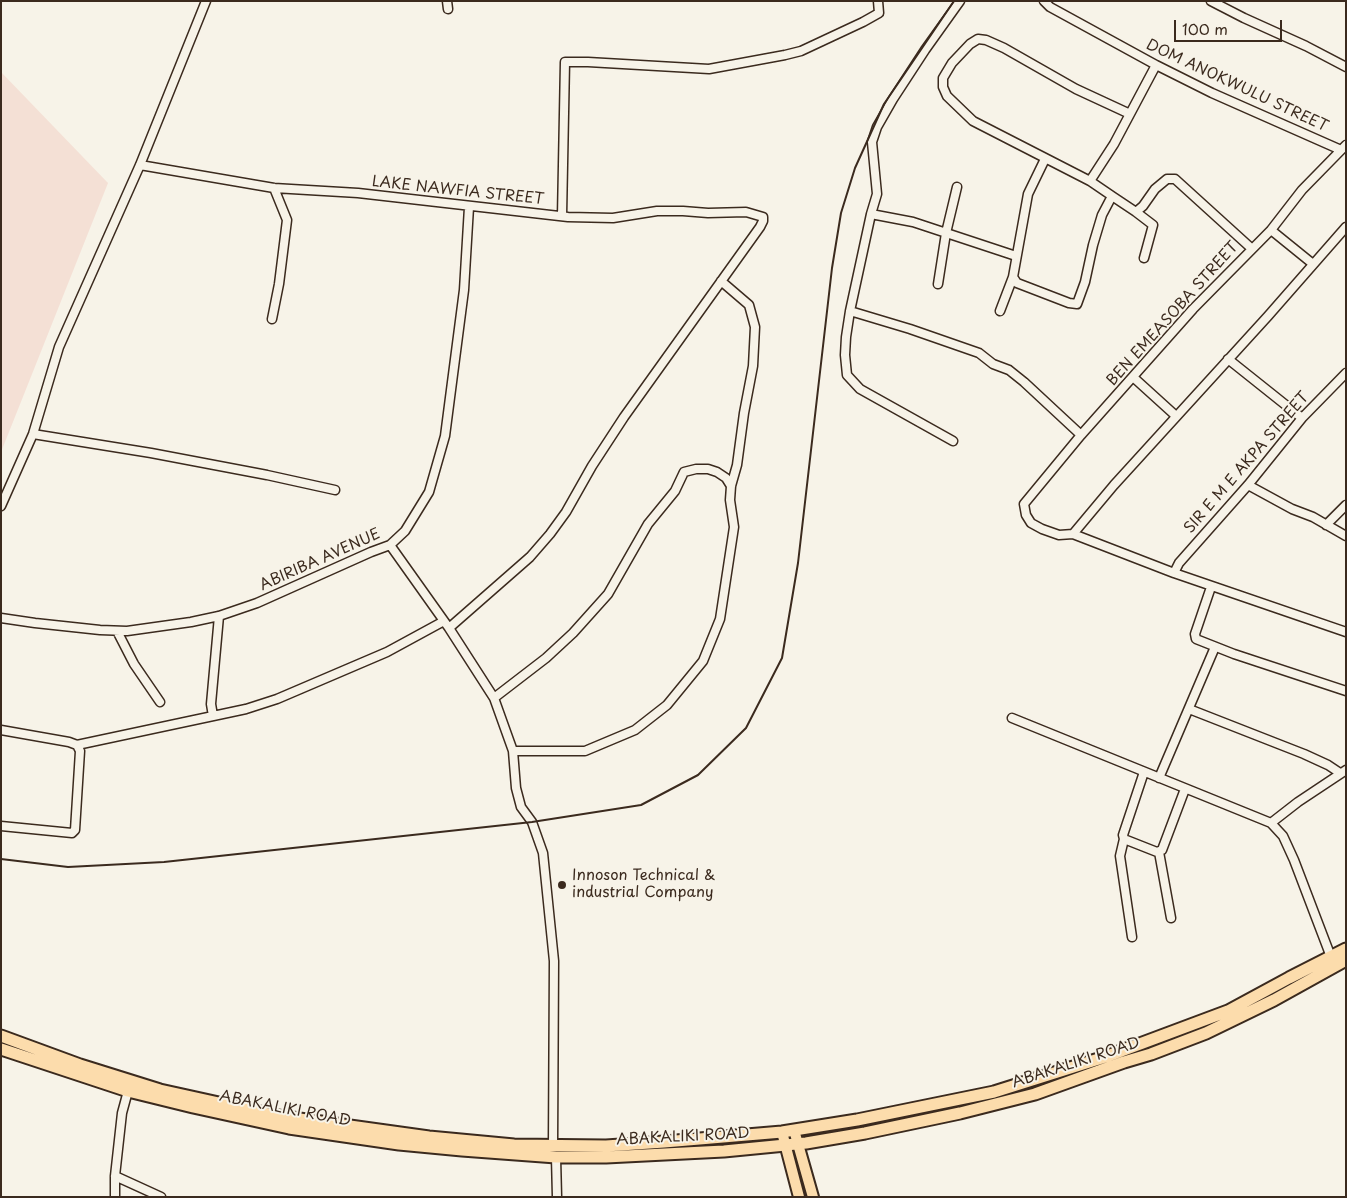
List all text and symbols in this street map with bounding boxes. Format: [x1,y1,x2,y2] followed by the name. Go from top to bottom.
[1177,10,1284,42] scale bar
[1182,17,1228,40] text: 100 m
[1143,36,1331,136] street label: DOM ANOKWULU STREET
[371,173,545,209] street label: LAKE NAWFIA STREET
[1104,238,1242,390] street label: BEN EMEASOBA STREET
[1181,389,1313,537] street label: SIR E M E AKPA STREET
[257,525,383,595] street label: ABIRIBA AVENUE
[572,867,715,902] place label: Innoson Technical & industrial Company
[556,879,568,891] marker: Innoson Technical & industrial Company
[1010,1034,1142,1092] street label: ABAKALIKI ROAD
[218,1087,352,1131] street label: ABAKALIKI ROAD
[616,1125,750,1149] street label: ABAKALIKI ROAD

